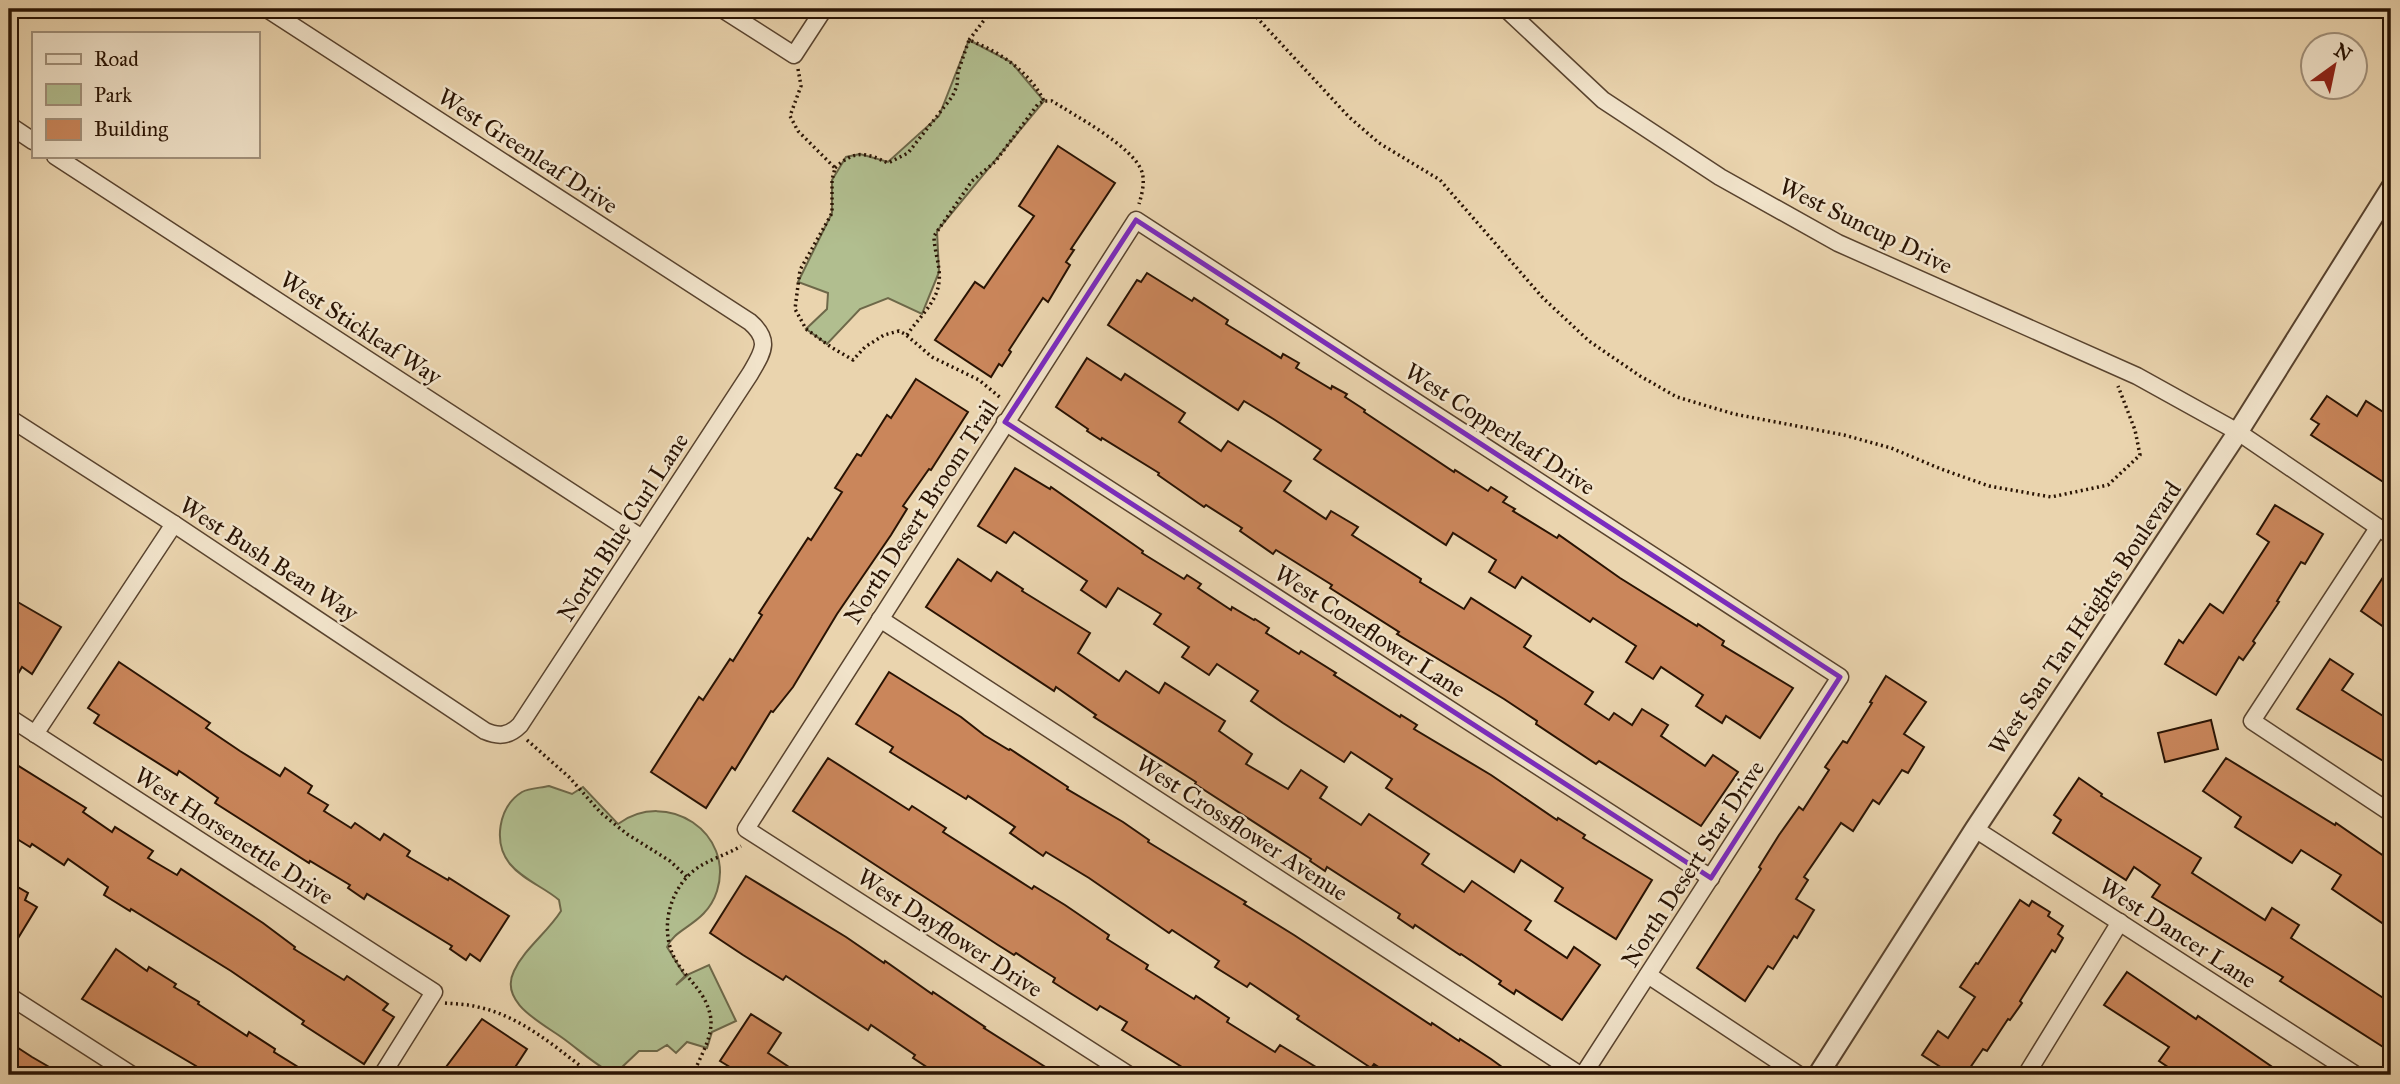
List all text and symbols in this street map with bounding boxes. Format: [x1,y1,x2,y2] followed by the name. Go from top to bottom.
[32,32,259,158] legend
[2298,32,2368,102] north arrow
[2330,38,2356,66] text: N
[94,46,139,72] text: Road
[94,82,132,108] text: Park
[432,82,624,220] street label: West Greenleaf Drive
[94,116,168,142] text: Building
[1774,171,1958,281] street label: West Suncup Drive
[274,265,448,392] street label: West Stickleaf Way
[1399,356,1601,502] street label: West Copperleaf Drive
[837,394,1005,630] street label: North Desert Broom Trail
[551,427,695,627] street label: North Blue Curl Lane
[1982,476,2188,760] street label: West San Tan Heights Boulevard
[174,490,365,628] street label: West Bush Bean Way
[1269,558,1471,704] street label: West Coneflower Lane
[1130,748,1354,908] street label: West Crossflower Avenue
[1615,755,1771,973] street label: North Desert Star Drive
[129,760,339,912] street label: West Horsenettle Drive
[852,862,1048,1004] street label: West Dayflower Drive
[2094,871,2262,995] street label: West Dancer Lane

